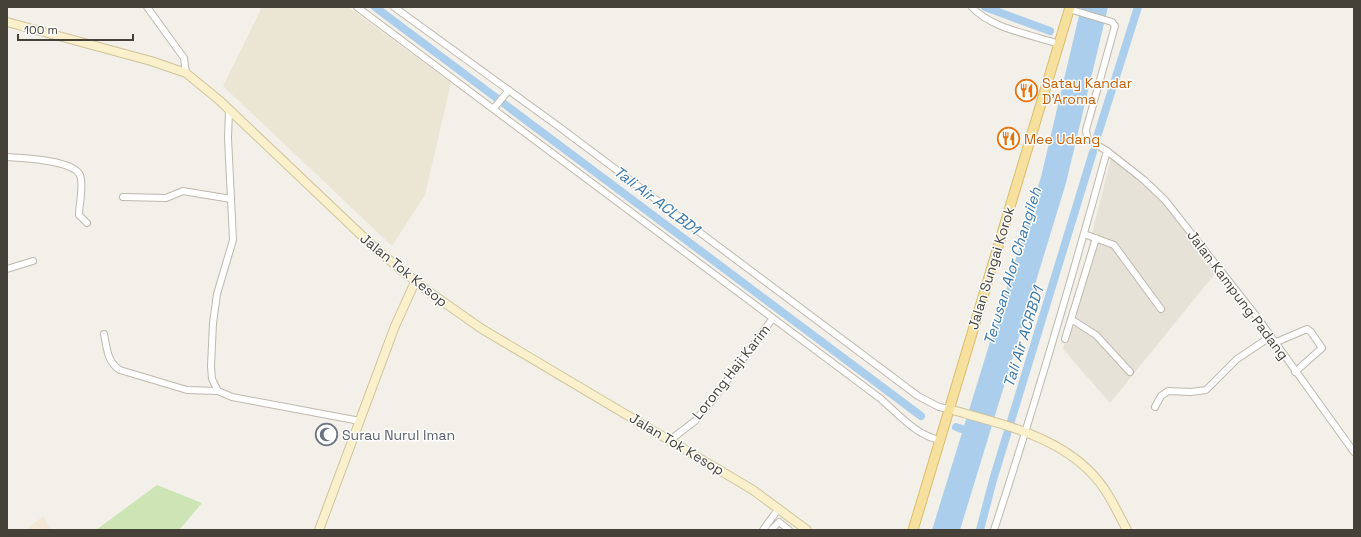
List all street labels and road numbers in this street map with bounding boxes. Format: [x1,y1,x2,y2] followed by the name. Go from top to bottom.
[964,204,1018,332] street label: Jalan Sungai Korok
[1183,227,1293,363] street label: Jalan Kampung Padang
[357,229,451,311] street label: Jalan Tok Kesop
[688,321,774,423] street label: Lorong Haji Karim
[626,409,728,479] street label: Jalan Tok Kesop

